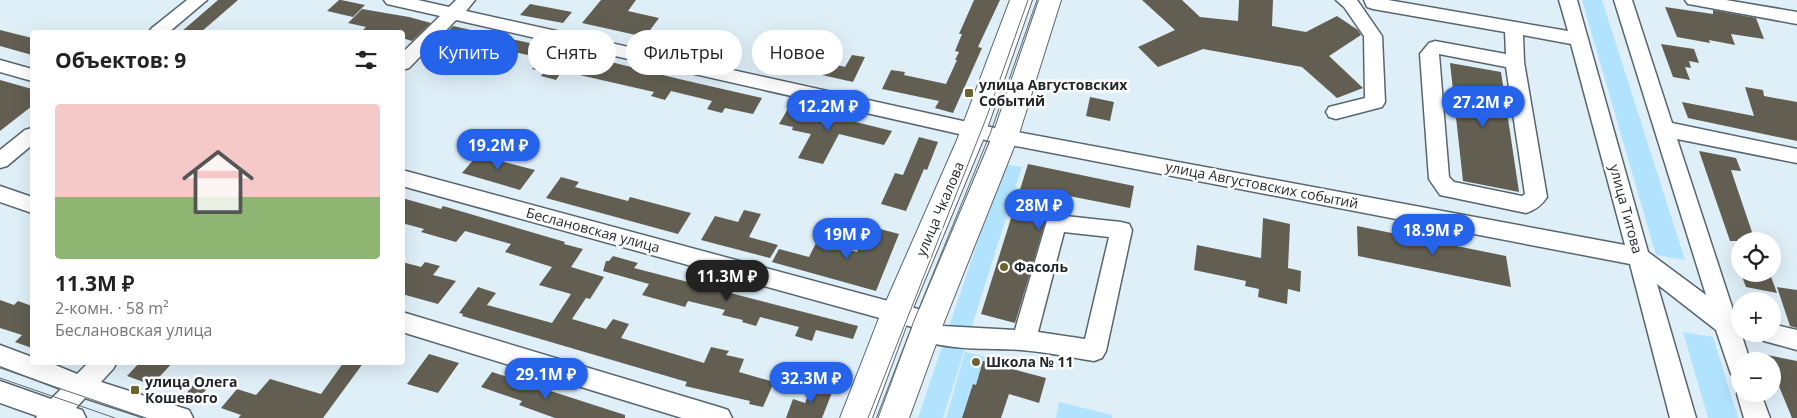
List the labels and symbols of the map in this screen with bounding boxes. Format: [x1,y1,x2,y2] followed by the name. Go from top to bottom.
[979,75,1128,110] place label: улица Августовских Событий
[1437,86,1529,128] pin: 27.2M ₽
[963,87,975,99] marker: улица Августовских Событий
[782,90,874,132] pin: 12.2M ₽
[452,128,544,171] pin: 19.2M ₽
[1164,156,1360,213] street label: улица Августовских событий
[911,159,968,259] street label: улица Чкалова
[1605,162,1648,256] street label: улица Титова
[1004,188,1074,231] pin: 28M ₽
[524,203,662,257] street label: Беслановская улица
[1387,214,1479,256] pin: 18.9M ₽
[812,218,882,260] pin: 19M ₽
[1014,257,1068,276] place label: Фасоль
[681,260,773,302] pin: 11.3M ₽
[998,261,1010,273] marker: Фасоль
[986,352,1074,371] place label: Школа № 11
[970,356,982,368] marker: Школа № 11
[500,358,592,400] pin: 29.1M ₽
[765,362,857,404] pin: 32.3M ₽
[145,372,237,407] place label: улица Олега Кошевого
[129,384,141,396] marker: улица Олега Кошевого

